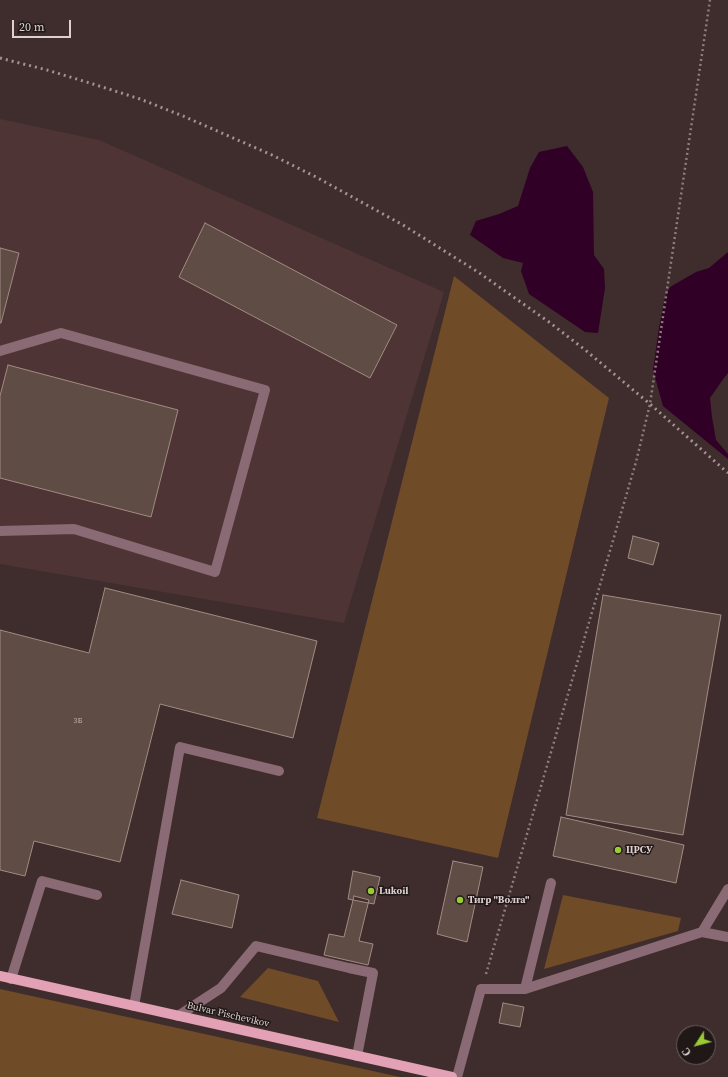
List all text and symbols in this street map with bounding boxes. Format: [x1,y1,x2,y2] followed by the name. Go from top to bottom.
[14,12,73,38] scale bar
[19,19,45,35] text: 20 m
[74,716,82,726] house number: 3Б
[626,844,653,856] place label: ЦРСУ
[613,845,623,855] marker: ЦРСУ
[379,885,409,897] place label: Lukoil
[366,886,376,896] marker: Lukoil
[468,894,530,906] place label: Тигр "Волга"
[455,895,465,905] marker: Тигр "Волга"
[186,1000,270,1030] street label: Bulvar Pischevikov
[676,1025,716,1065] north arrow
[679,1045,695,1059] text: С

